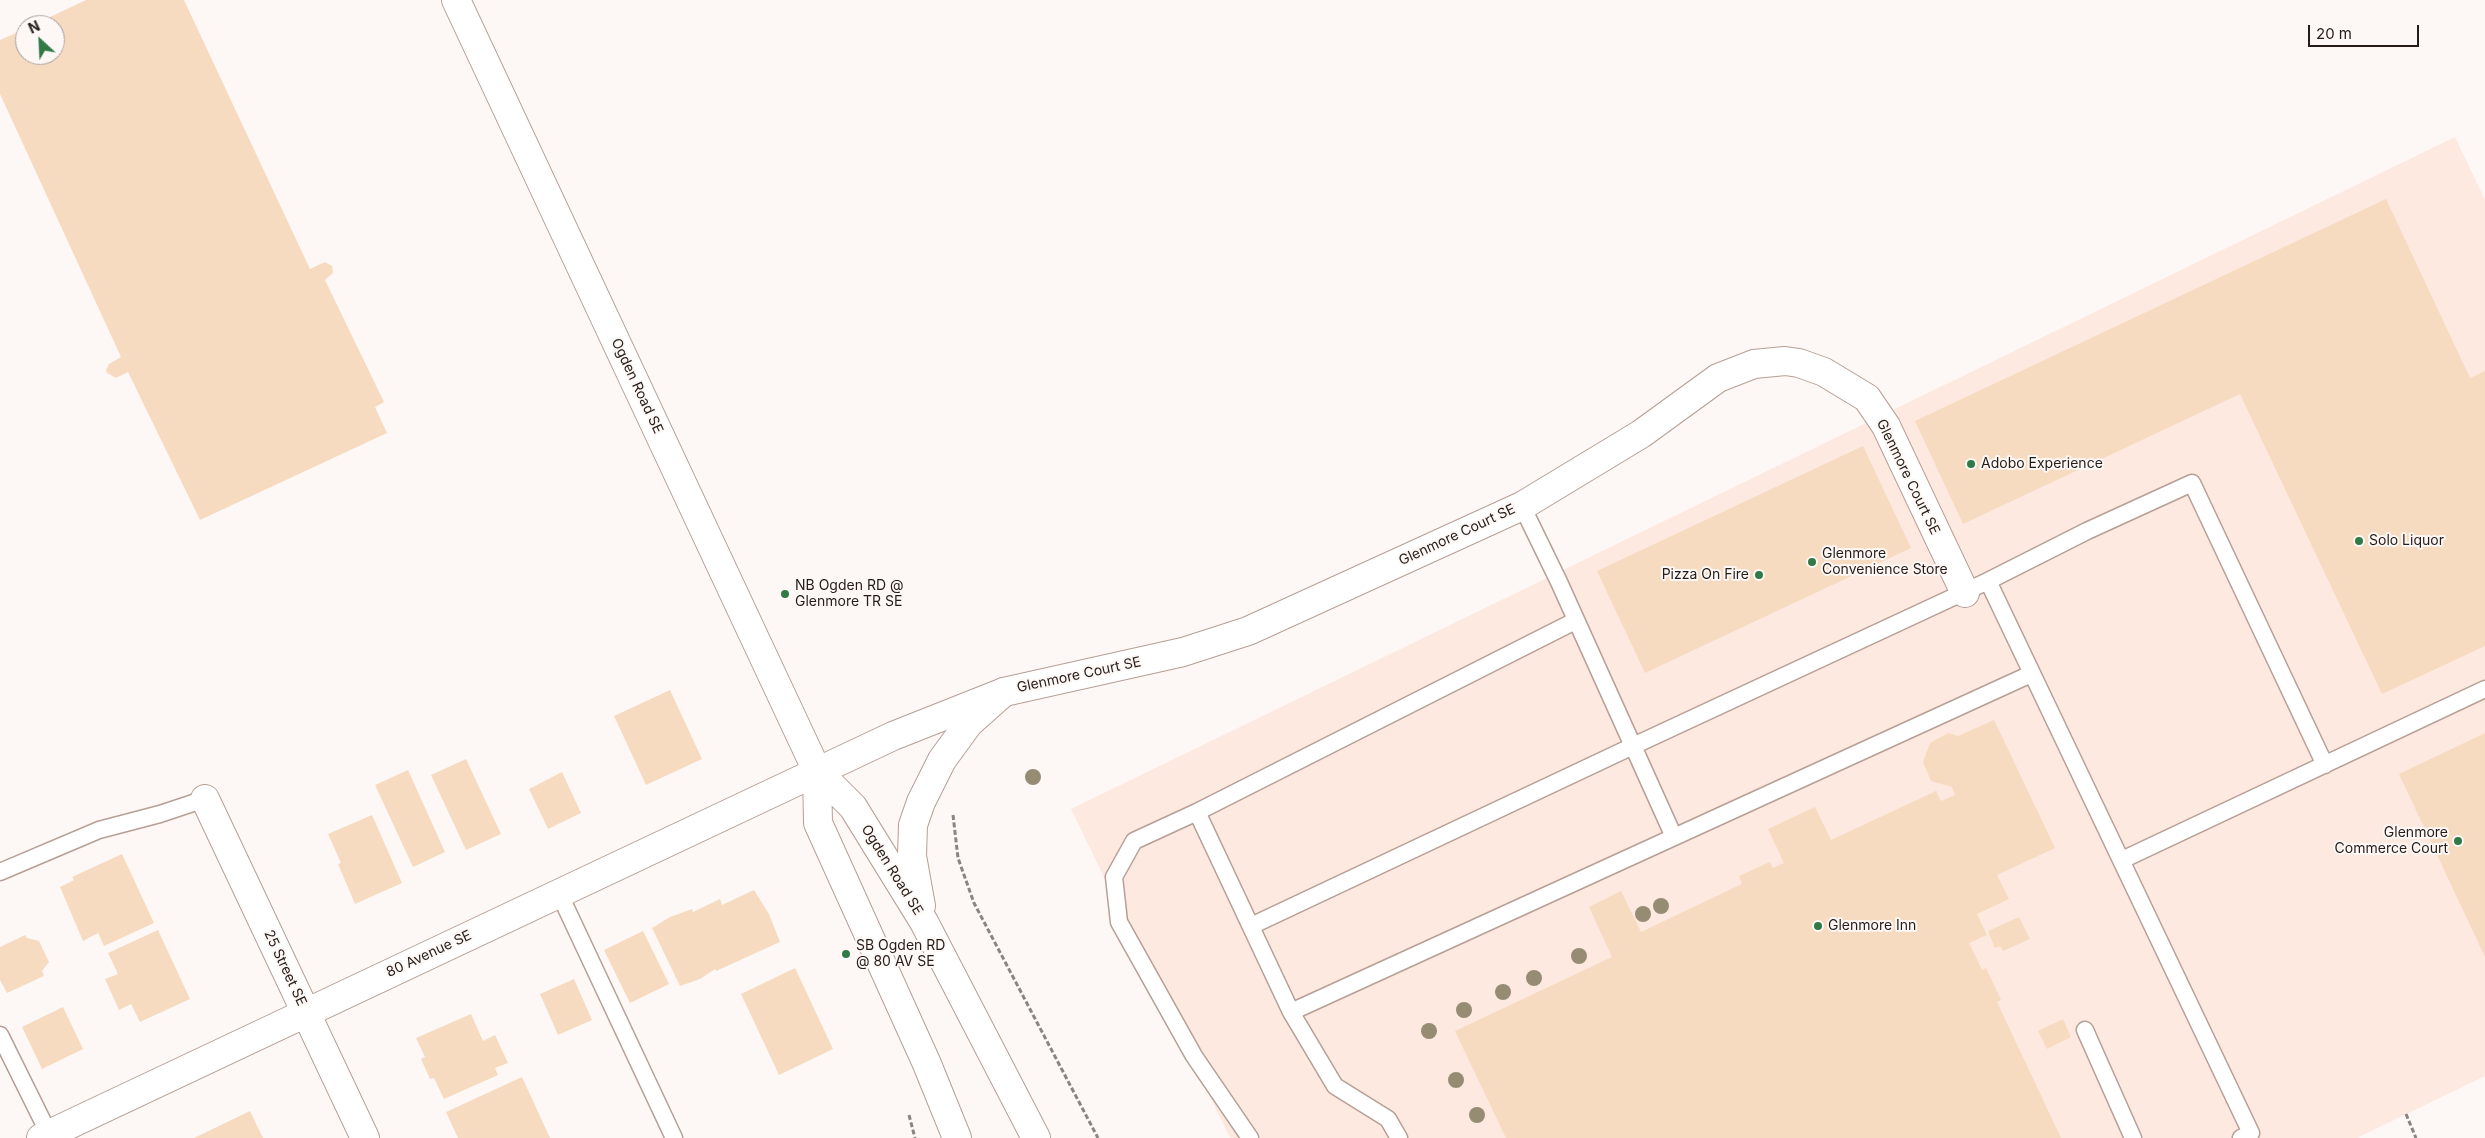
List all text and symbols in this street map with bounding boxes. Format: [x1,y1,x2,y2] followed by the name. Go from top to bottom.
[15,15,65,65] north arrow
[2310,15,2421,47] scale bar
[25,17,42,37] text: N
[2316,24,2352,43] text: 20 m
[608,336,666,436] street label: Ogden Road SE
[1873,417,1943,537] street label: Glenmore Court SE
[1981,456,2103,472] place label: Adobo Experience
[1965,458,1977,470] marker: Adobo Experience
[1396,501,1518,569] street label: Glenmore Court SE
[2369,533,2444,549] place label: Solo Liquor
[2353,535,2365,547] marker: Solo Liquor
[1822,546,1948,578] place label: Glenmore Convenience Store
[1806,556,1818,568] marker: Glenmore Convenience Store
[1662,567,1749,583] place label: Pizza On Fire
[1753,569,1765,581] marker: Pizza On Fire
[795,578,903,610] place label: NB Ogden RD @ Glenmore TR SE
[779,588,791,600] marker: NB Ogden RD @ Glenmore TR SE
[1015,654,1143,696] street label: Glenmore Court SE
[857,822,927,918] street label: Ogden Road SE
[2335,825,2448,858] place label: Glenmore Commerce Court
[2452,835,2464,847] marker: Glenmore Commerce Court
[1828,918,1916,934] place label: Glenmore Inn
[1812,920,1824,932] marker: Glenmore Inn
[260,927,310,1009] street label: 25 Street SE
[384,927,474,981] street label: 80 Avenue SE
[856,938,945,970] place label: SB Ogden RD @ 80 AV SE
[840,948,852,960] marker: SB Ogden RD @ 80 AV SE

